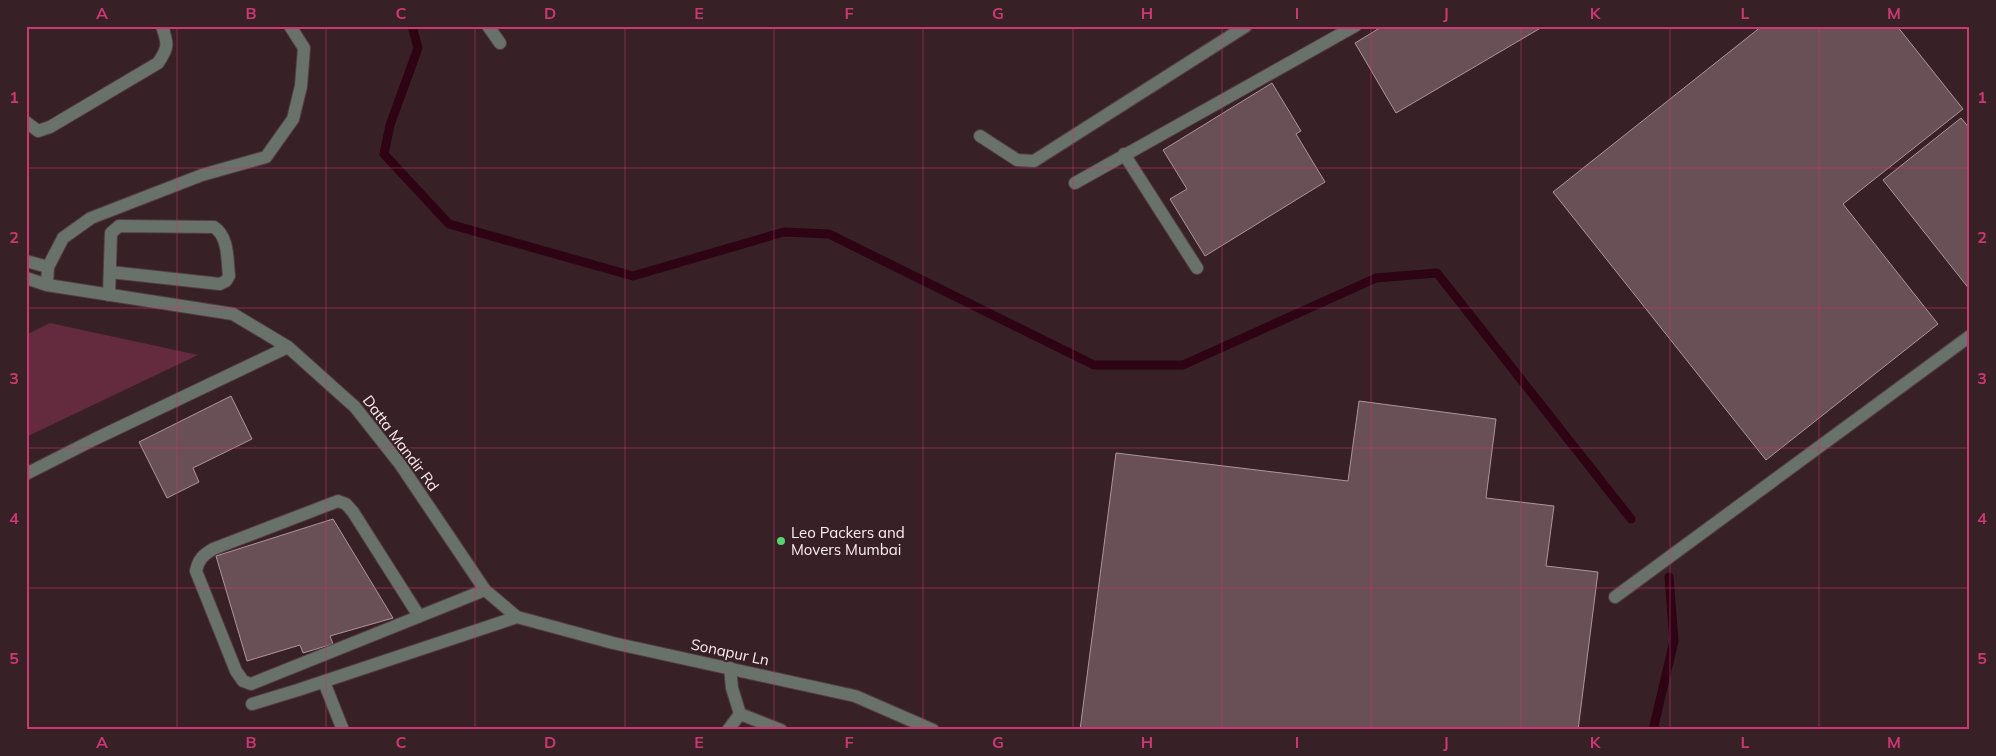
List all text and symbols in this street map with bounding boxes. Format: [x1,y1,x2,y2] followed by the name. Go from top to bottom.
[96,3,108,23] text: A
[245,3,257,23] text: B
[396,3,407,23] text: C
[544,3,556,23] text: D
[694,3,704,23] text: E
[844,3,854,23] text: F
[992,3,1004,23] text: G
[1141,3,1153,23] text: H
[1295,3,1299,23] text: I
[1443,3,1449,23] text: J
[1590,3,1602,23] text: K
[1741,3,1750,23] text: L
[1887,3,1901,23] text: M
[9,87,19,107] text: 1
[1977,87,1987,107] text: 1
[9,227,19,247] text: 2
[1977,227,1987,247] text: 2
[9,368,19,388] text: 3
[1977,368,1987,388] text: 3
[359,391,443,495] street label: Datta Mandir Rd
[9,508,19,528] text: 4
[1977,508,1987,528] text: 4
[791,523,905,559] place label: Leo Packers and Movers Mumbai
[775,535,787,547] marker: Leo Packers and Movers Mumbai
[689,634,771,670] street label: Sonapur Ln
[9,648,19,668] text: 5
[1977,648,1987,668] text: 5
[96,732,108,752] text: A
[245,732,257,752] text: B
[396,732,407,752] text: C
[544,732,556,752] text: D
[694,732,704,752] text: E
[844,732,854,752] text: F
[992,732,1004,752] text: G
[1141,732,1153,752] text: H
[1295,732,1299,752] text: I
[1443,732,1449,752] text: J
[1590,732,1602,752] text: K
[1741,732,1750,752] text: L
[1887,732,1901,752] text: M

